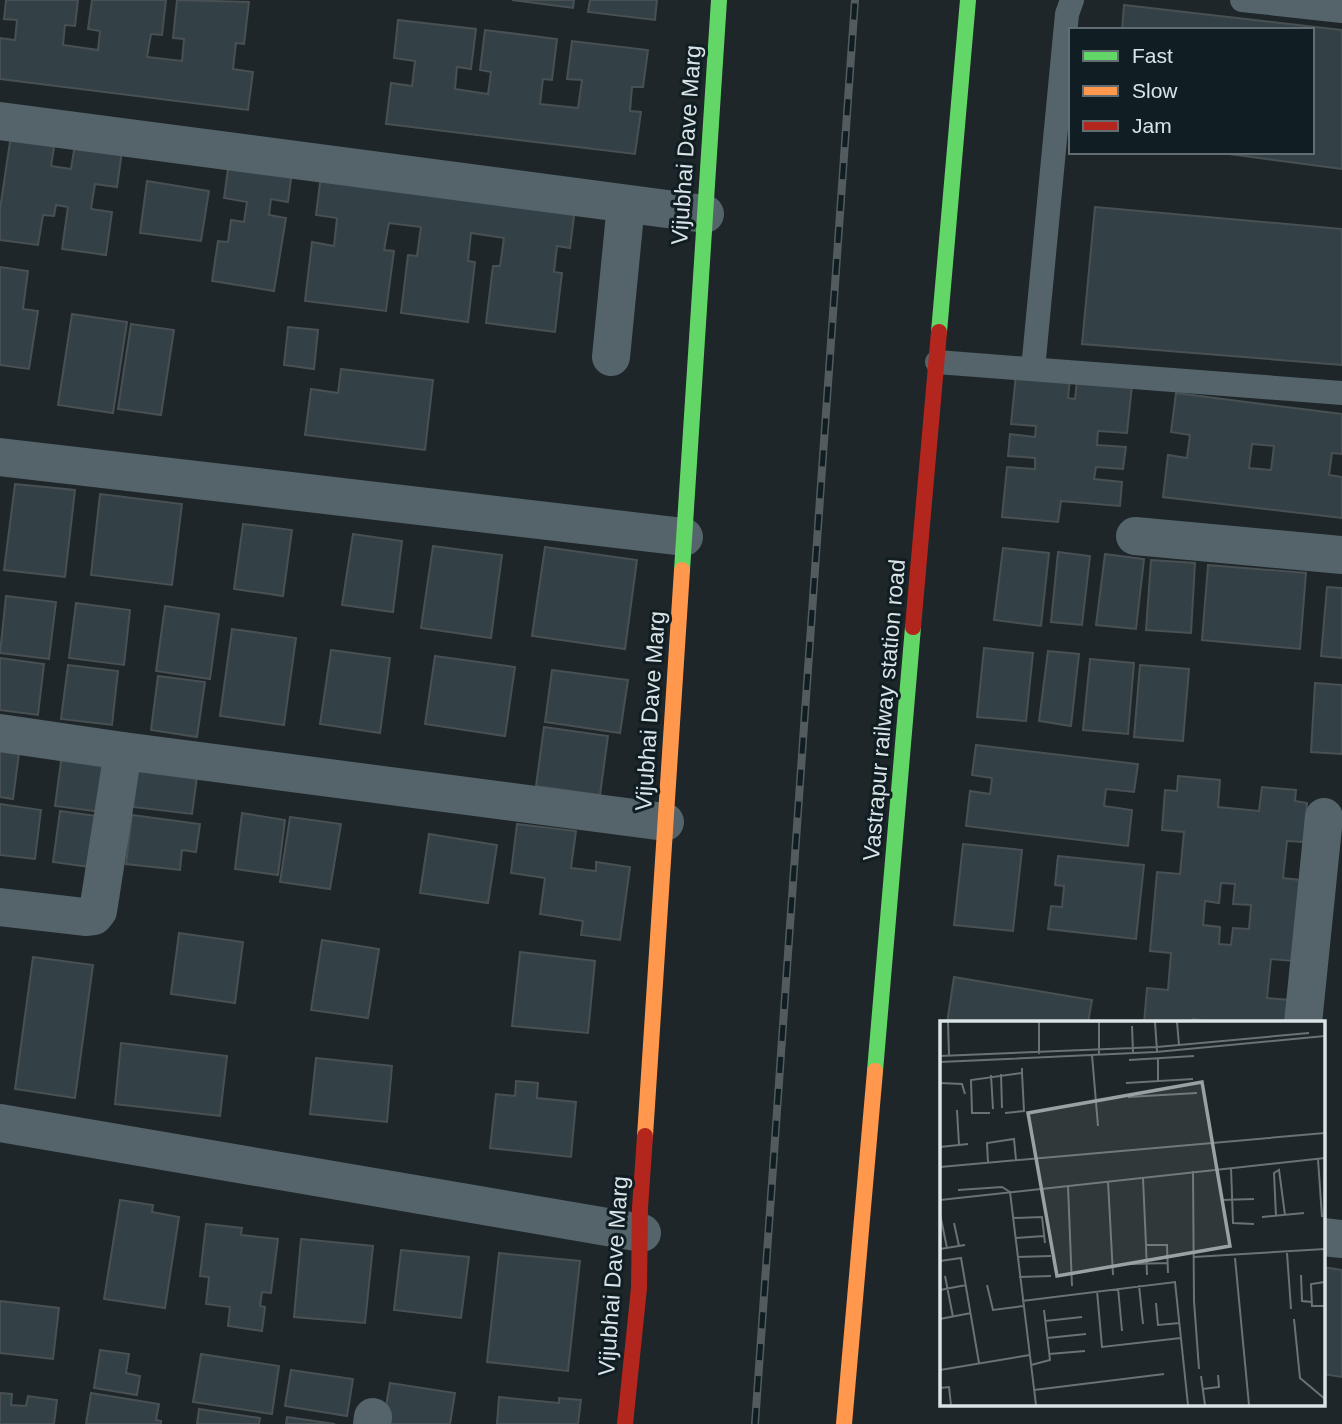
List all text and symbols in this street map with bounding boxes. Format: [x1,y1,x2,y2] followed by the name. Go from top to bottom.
[1069,28,1314,154] legend
[666,44,706,246] street label: Vijubhai Dave Marg
[1132,44,1173,67] text: Fast
[1132,79,1178,102] text: Slow
[1132,114,1172,137] text: Jam
[858,558,910,862] street label: Vastrapur railway station road
[630,610,670,812] street label: Vijubhai Dave Marg
[940,1021,1324,1406] inset map
[593,1175,633,1377] street label: Vijubhai Dave Marg

